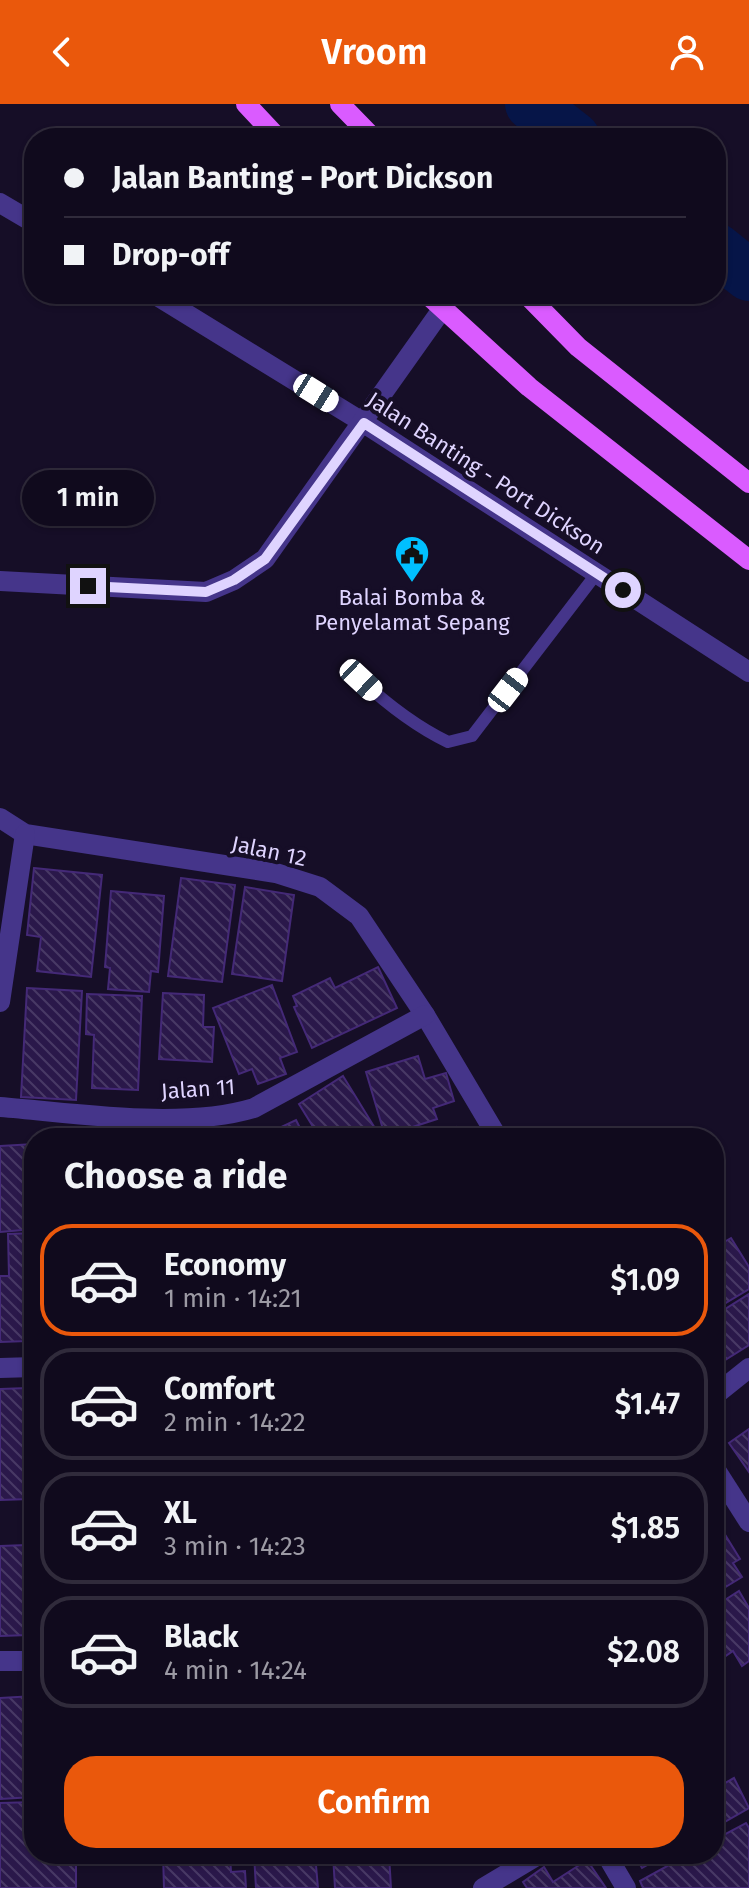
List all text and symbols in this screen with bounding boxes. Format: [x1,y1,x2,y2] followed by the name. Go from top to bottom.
[40,30,84,74] icon: back
[322,30,427,74] text: Vroom
[665,30,709,74] icon: person
[112,160,493,196] text: Jalan Banting - Port Dickson
[112,237,229,273] text: Drop-off
[289,370,343,416] car
[362,386,610,560] street label: Jalan Banting - Port Dickson
[22,470,154,526] callout: 1 min
[57,482,119,513] text: 1 min
[393,534,431,584] public building icon: Balai Bomba & Penyelamat Sepang
[70,568,106,604] route end
[605,572,641,608] route start
[314,584,510,636] place label: Balai Bomba & Penyelamat Sepang
[335,655,387,705] car
[484,664,532,716] car
[229,830,309,872] street label: Jalan 12
[160,1073,236,1105] street label: Jalan 11
[64,1154,287,1198] text: Choose a ride
[68,1244,140,1316] icon: car
[164,1247,286,1283] text: Economy
[611,1262,680,1298] text: $1.09
[164,1283,302,1314] text: 1 min · 14:21
[68,1368,140,1440] icon: car
[164,1371,275,1407] text: Comfort
[615,1386,680,1422] text: $1.47
[164,1407,306,1438] text: 2 min · 14:22
[68,1492,140,1564] icon: car
[164,1495,197,1531] text: XL
[611,1510,680,1546] text: $1.85
[164,1531,306,1562] text: 3 min · 14:23
[68,1616,140,1688] icon: car
[164,1619,239,1655] text: Black
[607,1634,680,1670] text: $2.08
[164,1655,307,1686] text: 4 min · 14:24
[64,1756,684,1848] button: Confirm

